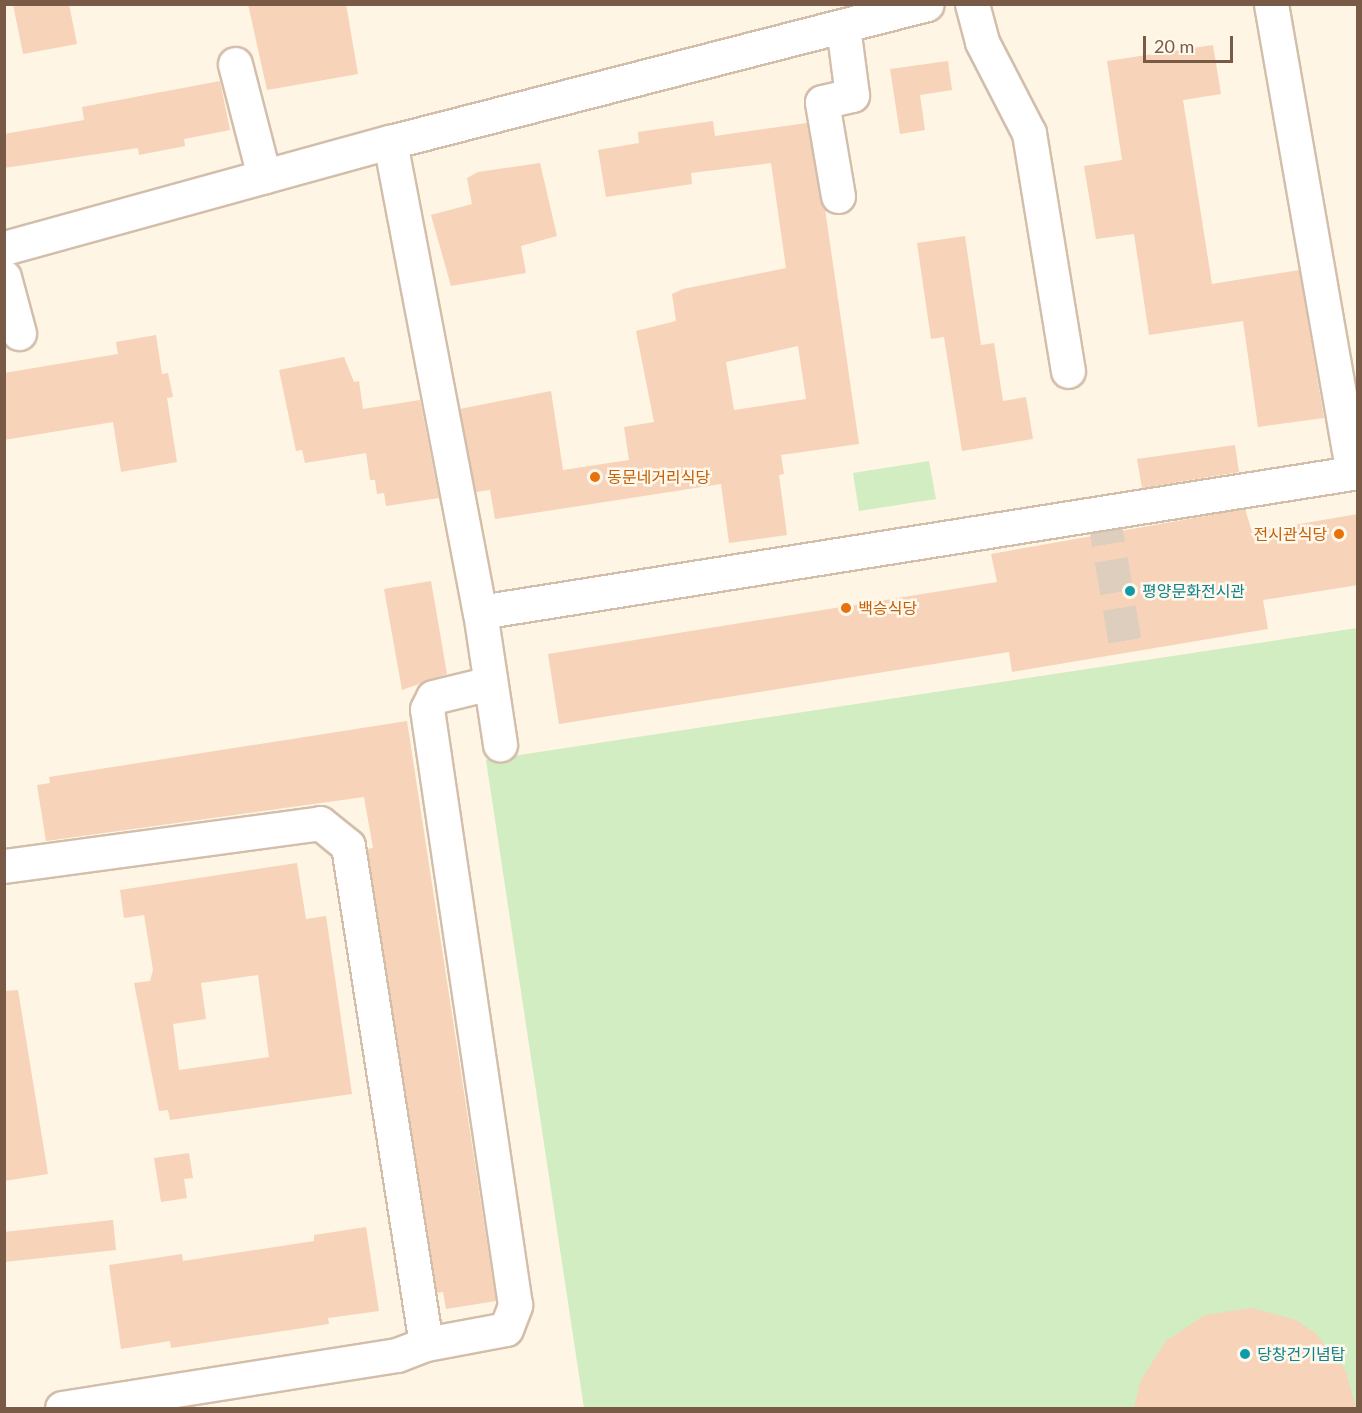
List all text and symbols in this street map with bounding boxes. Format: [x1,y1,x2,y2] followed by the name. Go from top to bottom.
[1146,24,1236,62] scale bar
[1154,35,1194,57] text: 20 m
[607,467,710,487] place label: 동문네거리식당
[588,470,602,484] marker: 동문네거리식당
[1253,524,1327,544] place label: 전시관식당
[1332,527,1346,541] marker: 전시관식당
[1142,581,1245,601] place label: 평양문화전시관
[1123,584,1137,598] marker: 평양문화전시관
[858,598,917,618] place label: 백승식당
[839,601,853,615] marker: 백승식당
[1257,1344,1345,1364] place label: 당창건기념탑
[1238,1347,1252,1361] marker: 당창건기념탑

